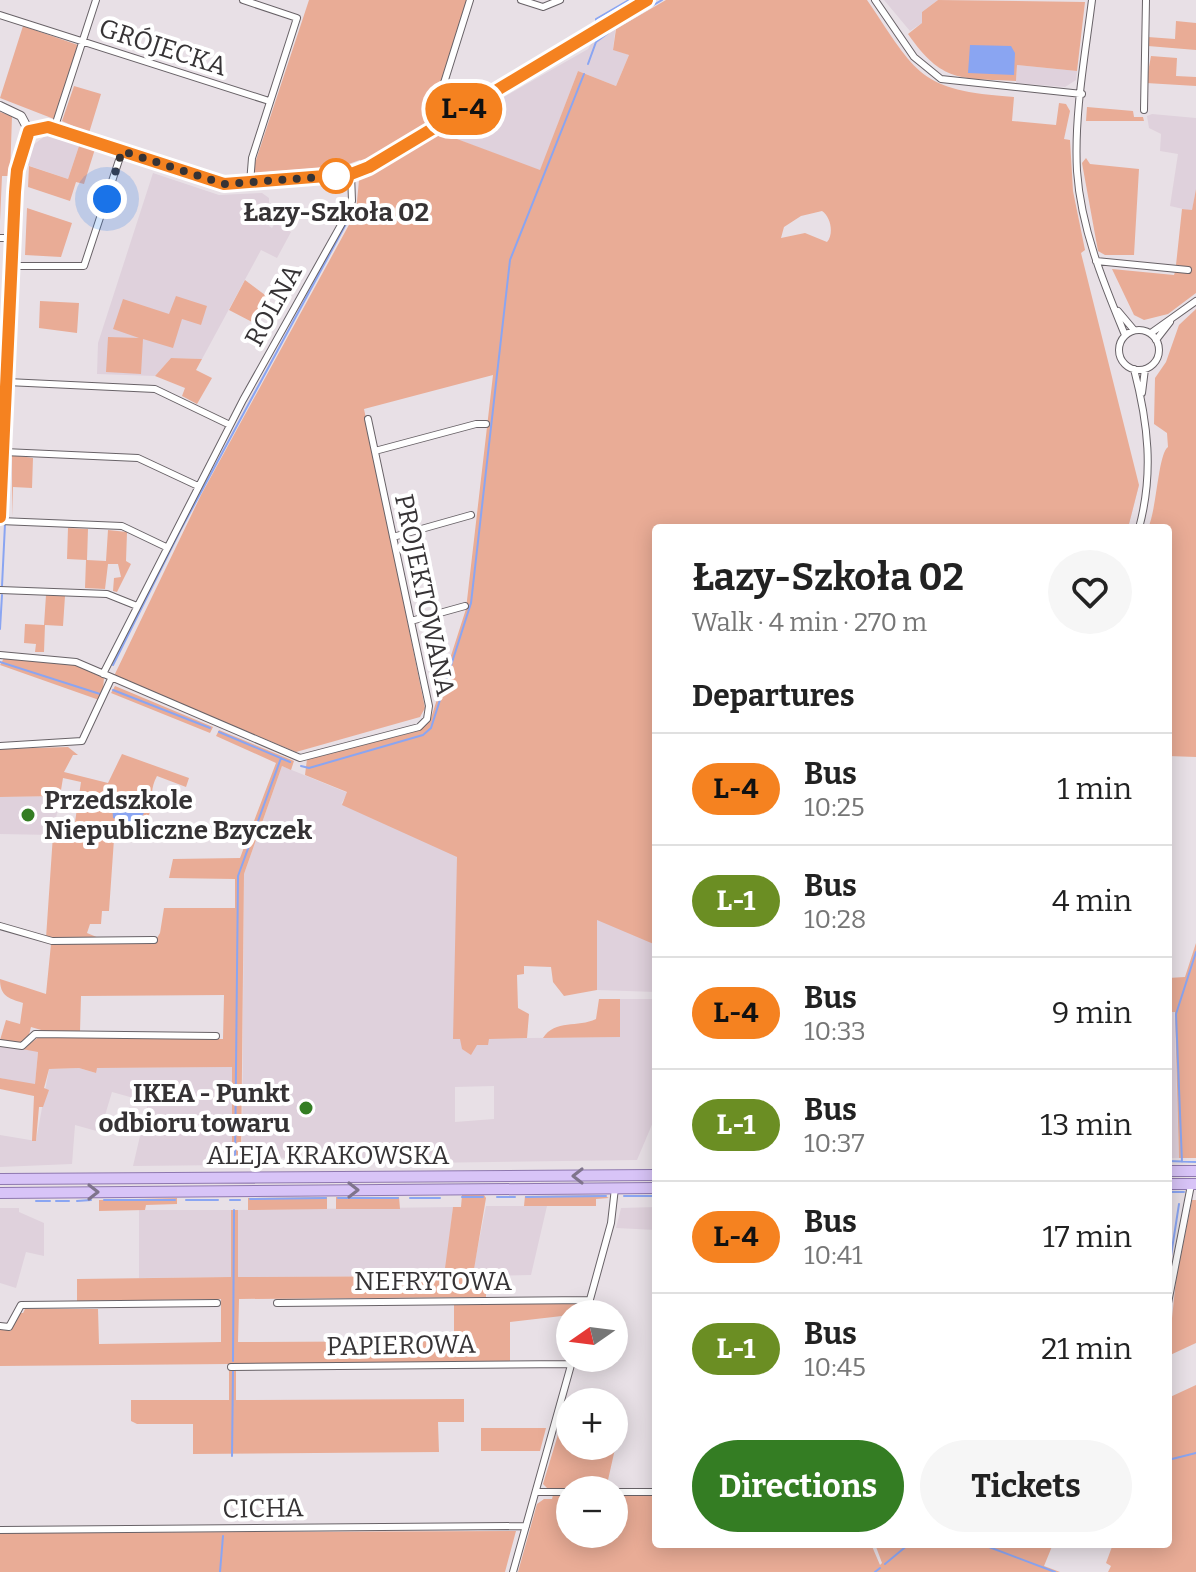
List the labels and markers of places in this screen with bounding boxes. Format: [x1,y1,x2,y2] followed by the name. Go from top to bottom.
[319,159,353,193] marker: Łazy-Szkoła 02
[243,197,429,228] place label: Łazy-Szkoła 02
[44,785,313,846] place label: Przedszkole Niepubliczne Bzyczek
[19,806,37,824] marker: Przedszkole Niepubliczne Bzyczek
[99,1078,291,1139] place label: IKEA - Punkt odbioru towaru
[297,1099,315,1117] marker: IKEA - Punkt odbioru towaru

